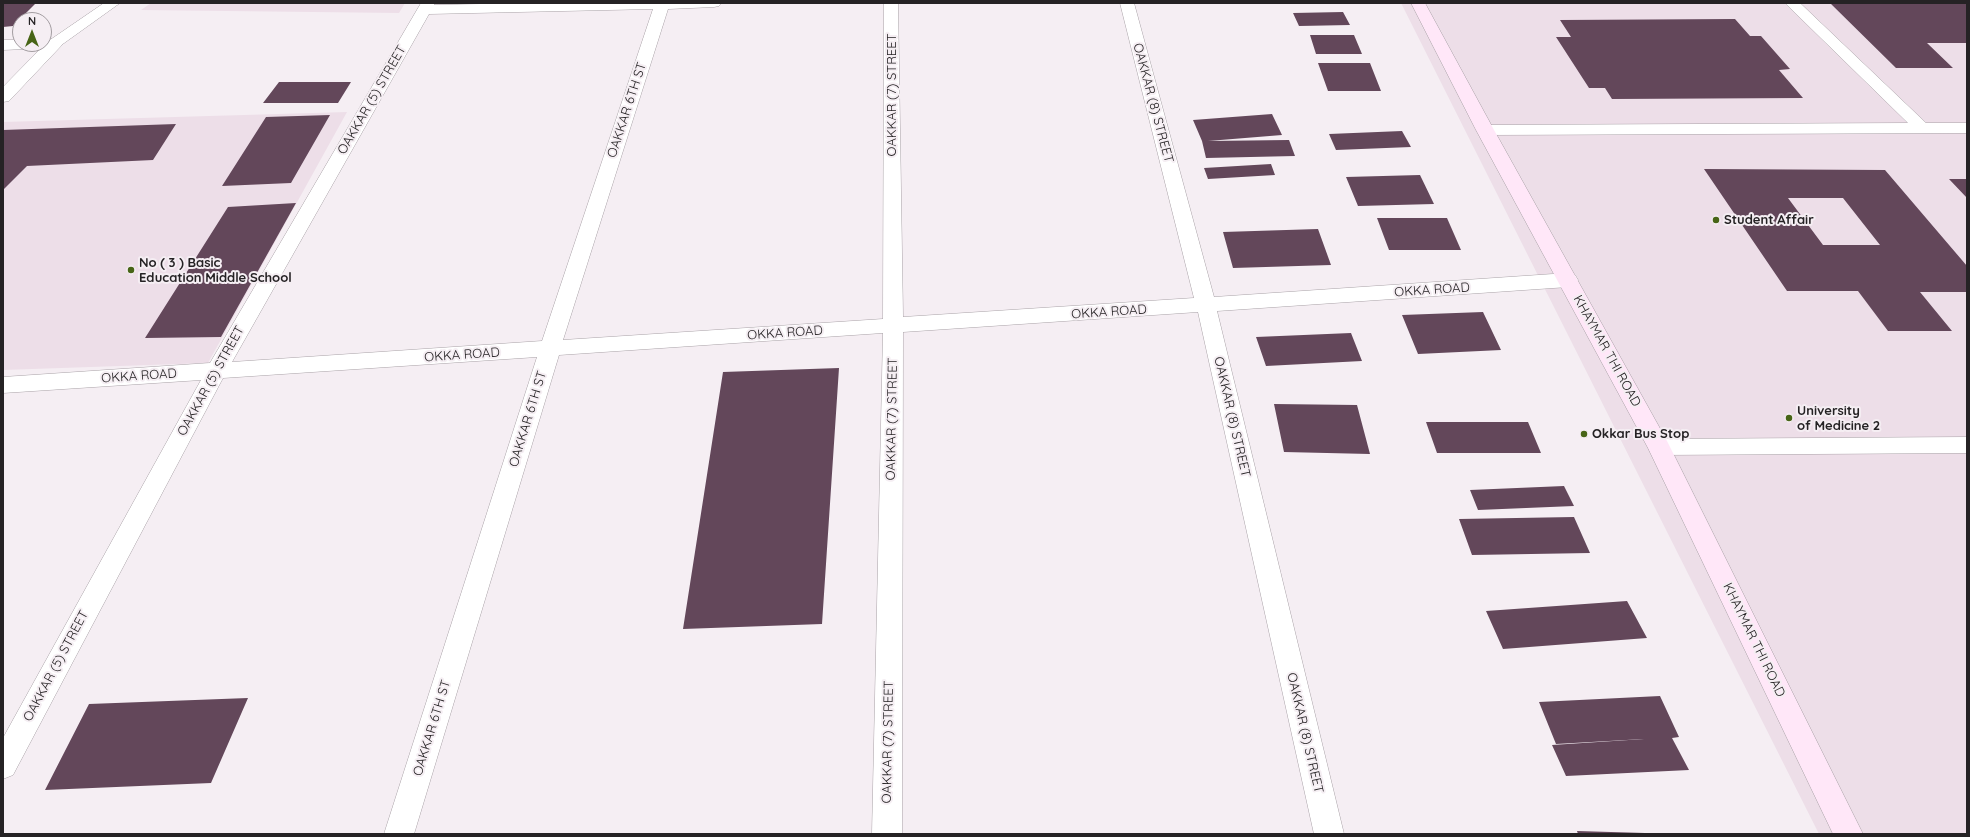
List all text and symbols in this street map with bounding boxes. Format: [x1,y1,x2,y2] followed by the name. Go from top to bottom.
[12,12,52,52] north arrow
[28,14,36,28] text: N
[884,34,900,156] street label: OAKKAR (7) STREET
[1130,41,1176,165] street label: OAKKAR (8) STREET
[334,43,410,157] street label: OAKKAR (5) STREET
[604,60,650,160] street label: OAKKAR 6TH ST
[1724,212,1814,228] place label: Student Affair
[1711,215,1721,225] marker: Student Affair
[139,255,292,286] place label: No ( 3 ) Basic Education Middle School
[126,265,136,275] marker: No ( 3 ) Basic Education Middle School
[1394,280,1470,300] street label: OKKA ROAD
[1570,293,1644,409] street label: KHAYMAR THI ROAD
[1071,302,1147,322] street label: OKKA ROAD
[174,323,248,439] street label: OAKKAR (5) STREET
[747,323,823,343] street label: OKKA ROAD
[424,345,500,365] street label: OKKA ROAD
[1211,355,1253,479] street label: OAKKAR (8) STREET
[883,357,901,481] street label: OAKKAR (7) STREET
[101,366,177,386] street label: OKKA ROAD
[506,369,550,469] street label: OAKKAR 6TH ST
[1797,403,1880,434] place label: University of Medicine 2
[1784,413,1794,423] marker: University of Medicine 2
[1592,426,1689,442] place label: Okkar Bus Stop
[1579,429,1589,439] marker: Okkar Bus Stop
[1720,580,1788,700] street label: KHAYMAR THI ROAD
[20,608,92,724] street label: OAKKAR (5) STREET
[1284,671,1326,795] street label: OAKKAR (8) STREET
[410,678,454,778] street label: OAKKAR 6TH ST
[879,680,897,804] street label: OAKKAR (7) STREET

